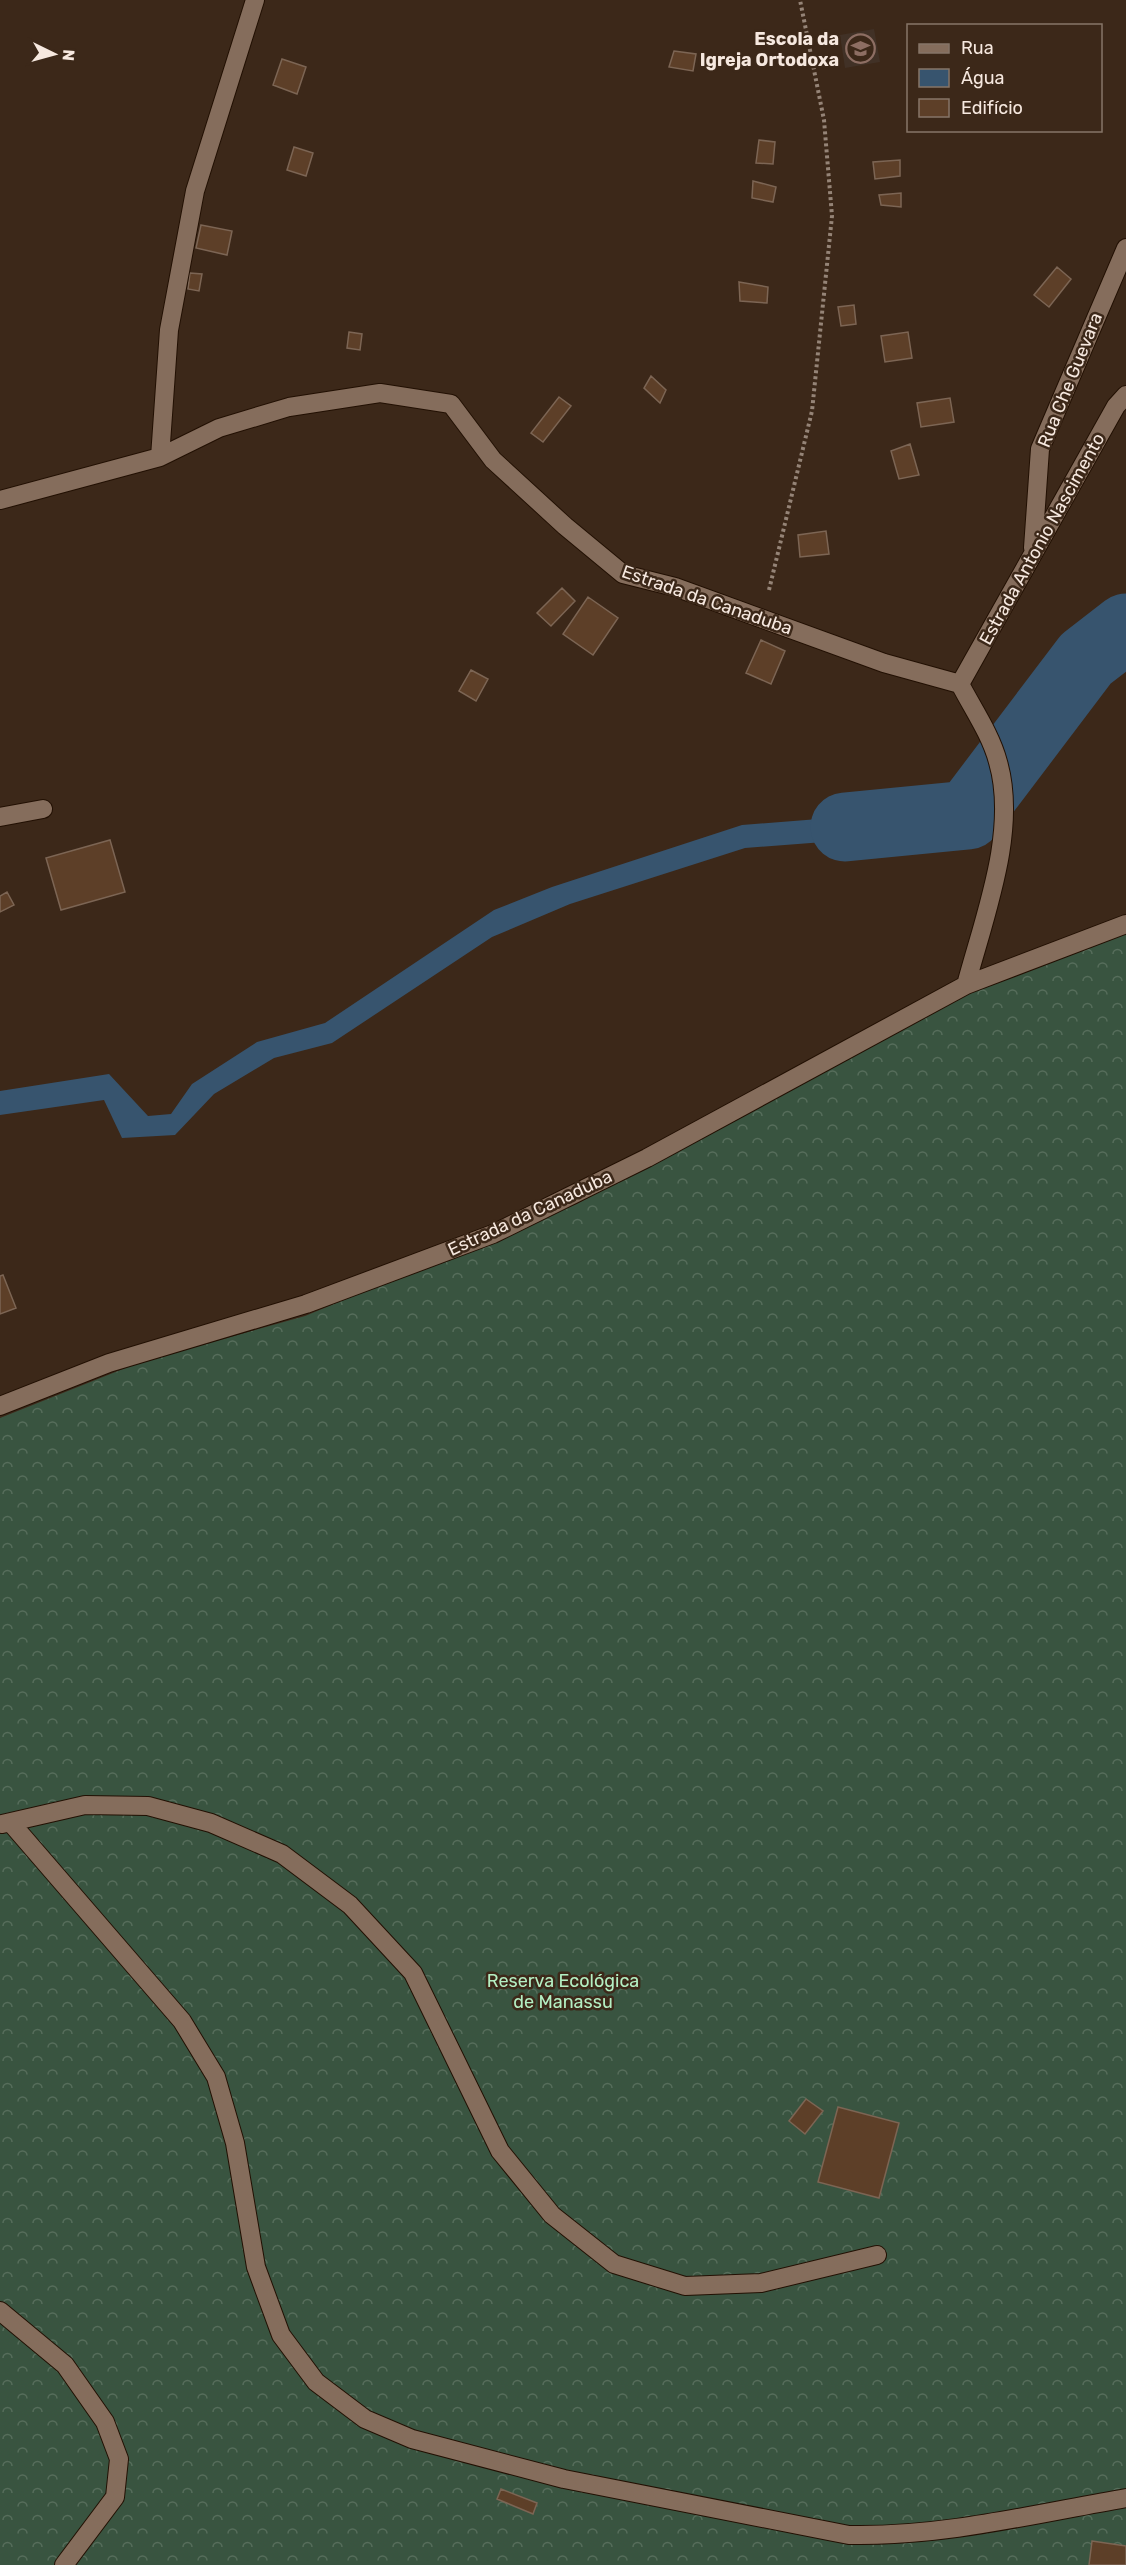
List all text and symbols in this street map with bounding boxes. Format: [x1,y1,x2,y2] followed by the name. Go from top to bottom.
[24,24,84,84] north arrow
[907,24,1102,132] legend
[700,28,839,71] place label: Escola da Igreja Ortodoxa
[844,33,876,65] school or university icon: Escola da Igreja Ortodoxa
[961,37,994,59] text: Rua
[58,49,78,62] text: N
[961,67,1004,89] text: Água
[961,97,1023,119] text: Edifício
[1033,309,1107,451] street label: Rua Che Guevara
[975,429,1109,649] street label: Estrada Antonio Nascimento
[619,560,795,640] street label: Estrada da Canaduba
[444,1165,616,1261] street label: Estrada da Canaduba
[487,1970,639,2013] park label: Reserva Ecológica de Manassu

